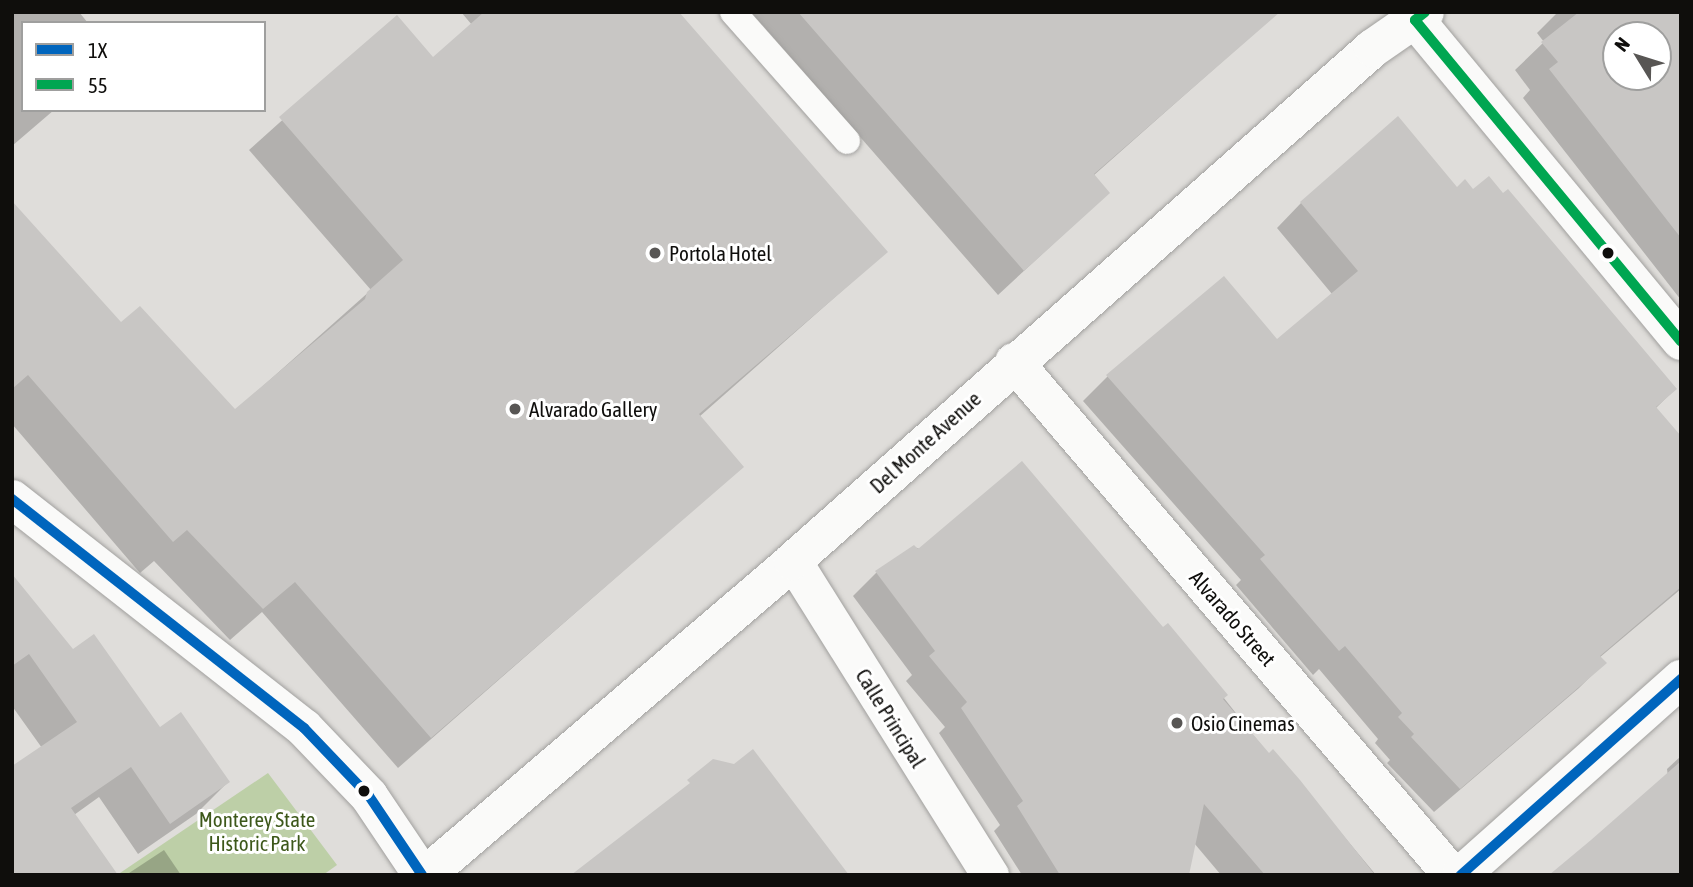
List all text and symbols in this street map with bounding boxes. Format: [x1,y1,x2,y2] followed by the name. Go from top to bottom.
[21,21,266,112] legend
[1602,21,1672,91] north arrow
[1610,33,1634,55] text: N
[88,38,107,62] text: 1X
[88,73,108,97] text: 55
[669,240,772,266] place label: Portola Hotel
[647,245,663,261] marker: Portola Hotel
[1601,246,1615,260] unlabelled marker
[864,386,986,498] street label: Del Monte Avenue
[529,396,657,422] place label: Alvarado Gallery
[507,401,523,417] marker: Alvarado Gallery
[1185,565,1281,671] street label: Alvarado Street
[851,664,931,772] street label: Calle Principal
[1191,710,1295,736] place label: Osio Cinemas
[1169,715,1185,731] marker: Osio Cinemas
[357,784,371,798] unlabelled marker
[199,806,315,856] park label: Monterey State Historic Park

